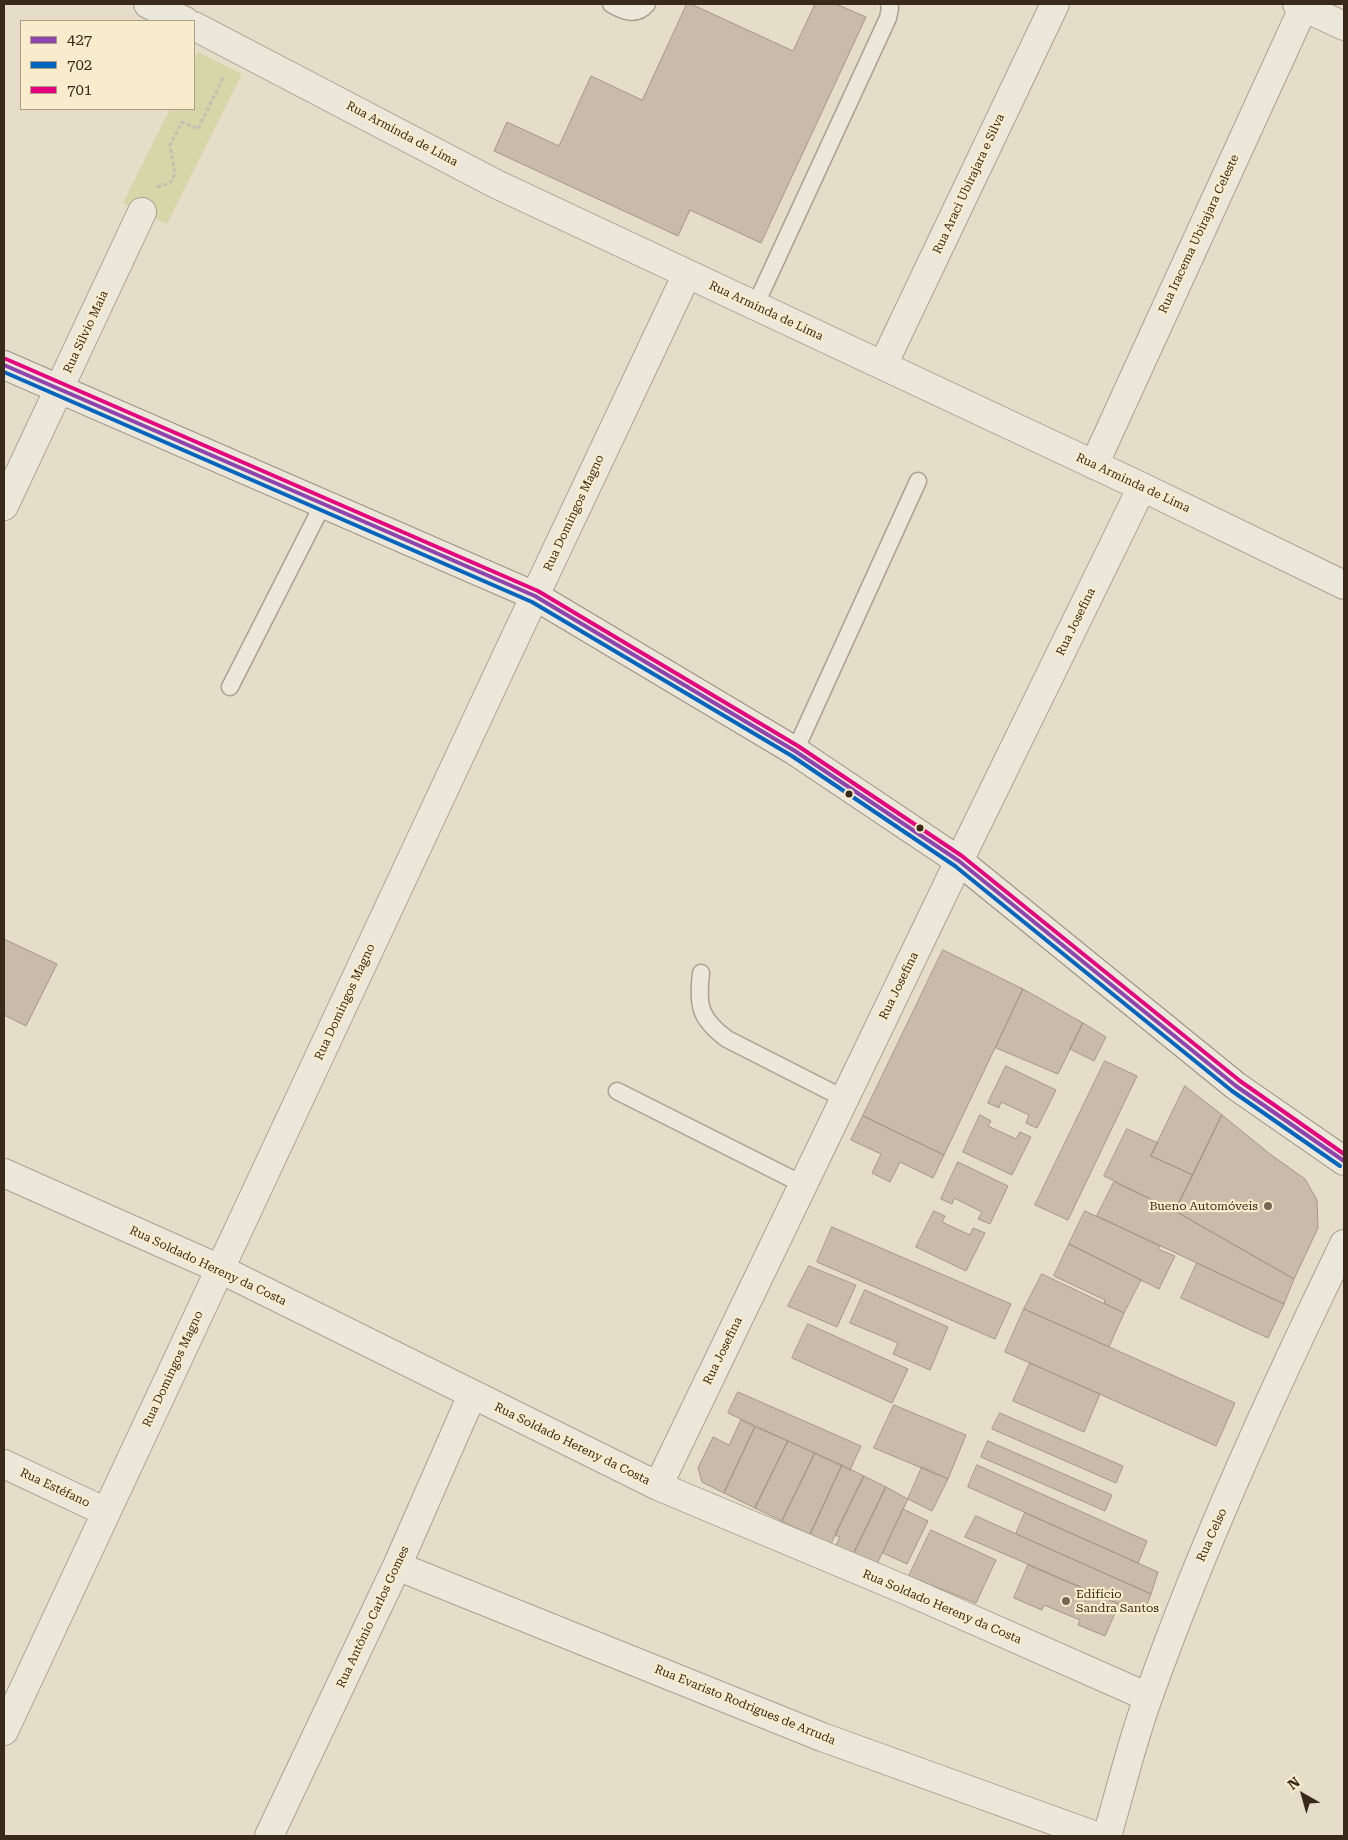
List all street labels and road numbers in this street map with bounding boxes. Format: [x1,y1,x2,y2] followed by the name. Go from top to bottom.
[344,98,460,170] street label: Rua Arminda de Lima
[930,112,1008,256] street label: Rua Araci Ubirajara e Silva
[1156,152,1242,316] street label: Rua Iracema Ubirajara Celeste
[707,278,825,344] street label: Rua Arminda de Lima
[61,288,111,376] street label: Rua Silvio Maia
[1074,450,1192,516] street label: Rua Arminda de Lima
[541,453,607,573] street label: Rua Domingos Magno
[1053,586,1099,658] street label: Rua Josefina
[312,942,378,1062] street label: Rua Domingos Magno
[876,950,922,1022] street label: Rua Josefina
[127,1223,289,1309] street label: Rua Soldado Hereny da Costa
[140,1309,206,1429] street label: Rua Domingos Magno
[700,1315,746,1387] street label: Rua Josefina
[492,1400,652,1488] street label: Rua Soldado Hereny da Costa
[18,1465,92,1511] street label: Rua Estéfano
[1194,1506,1230,1564] street label: Rua Celso
[334,1544,412,1690] street label: Rua Antônio Carlos Gomes
[860,1567,1024,1647] street label: Rua Soldado Hereny da Costa
[652,1662,838,1748] street label: Rua Evaristo Rodrigues de Arruda

